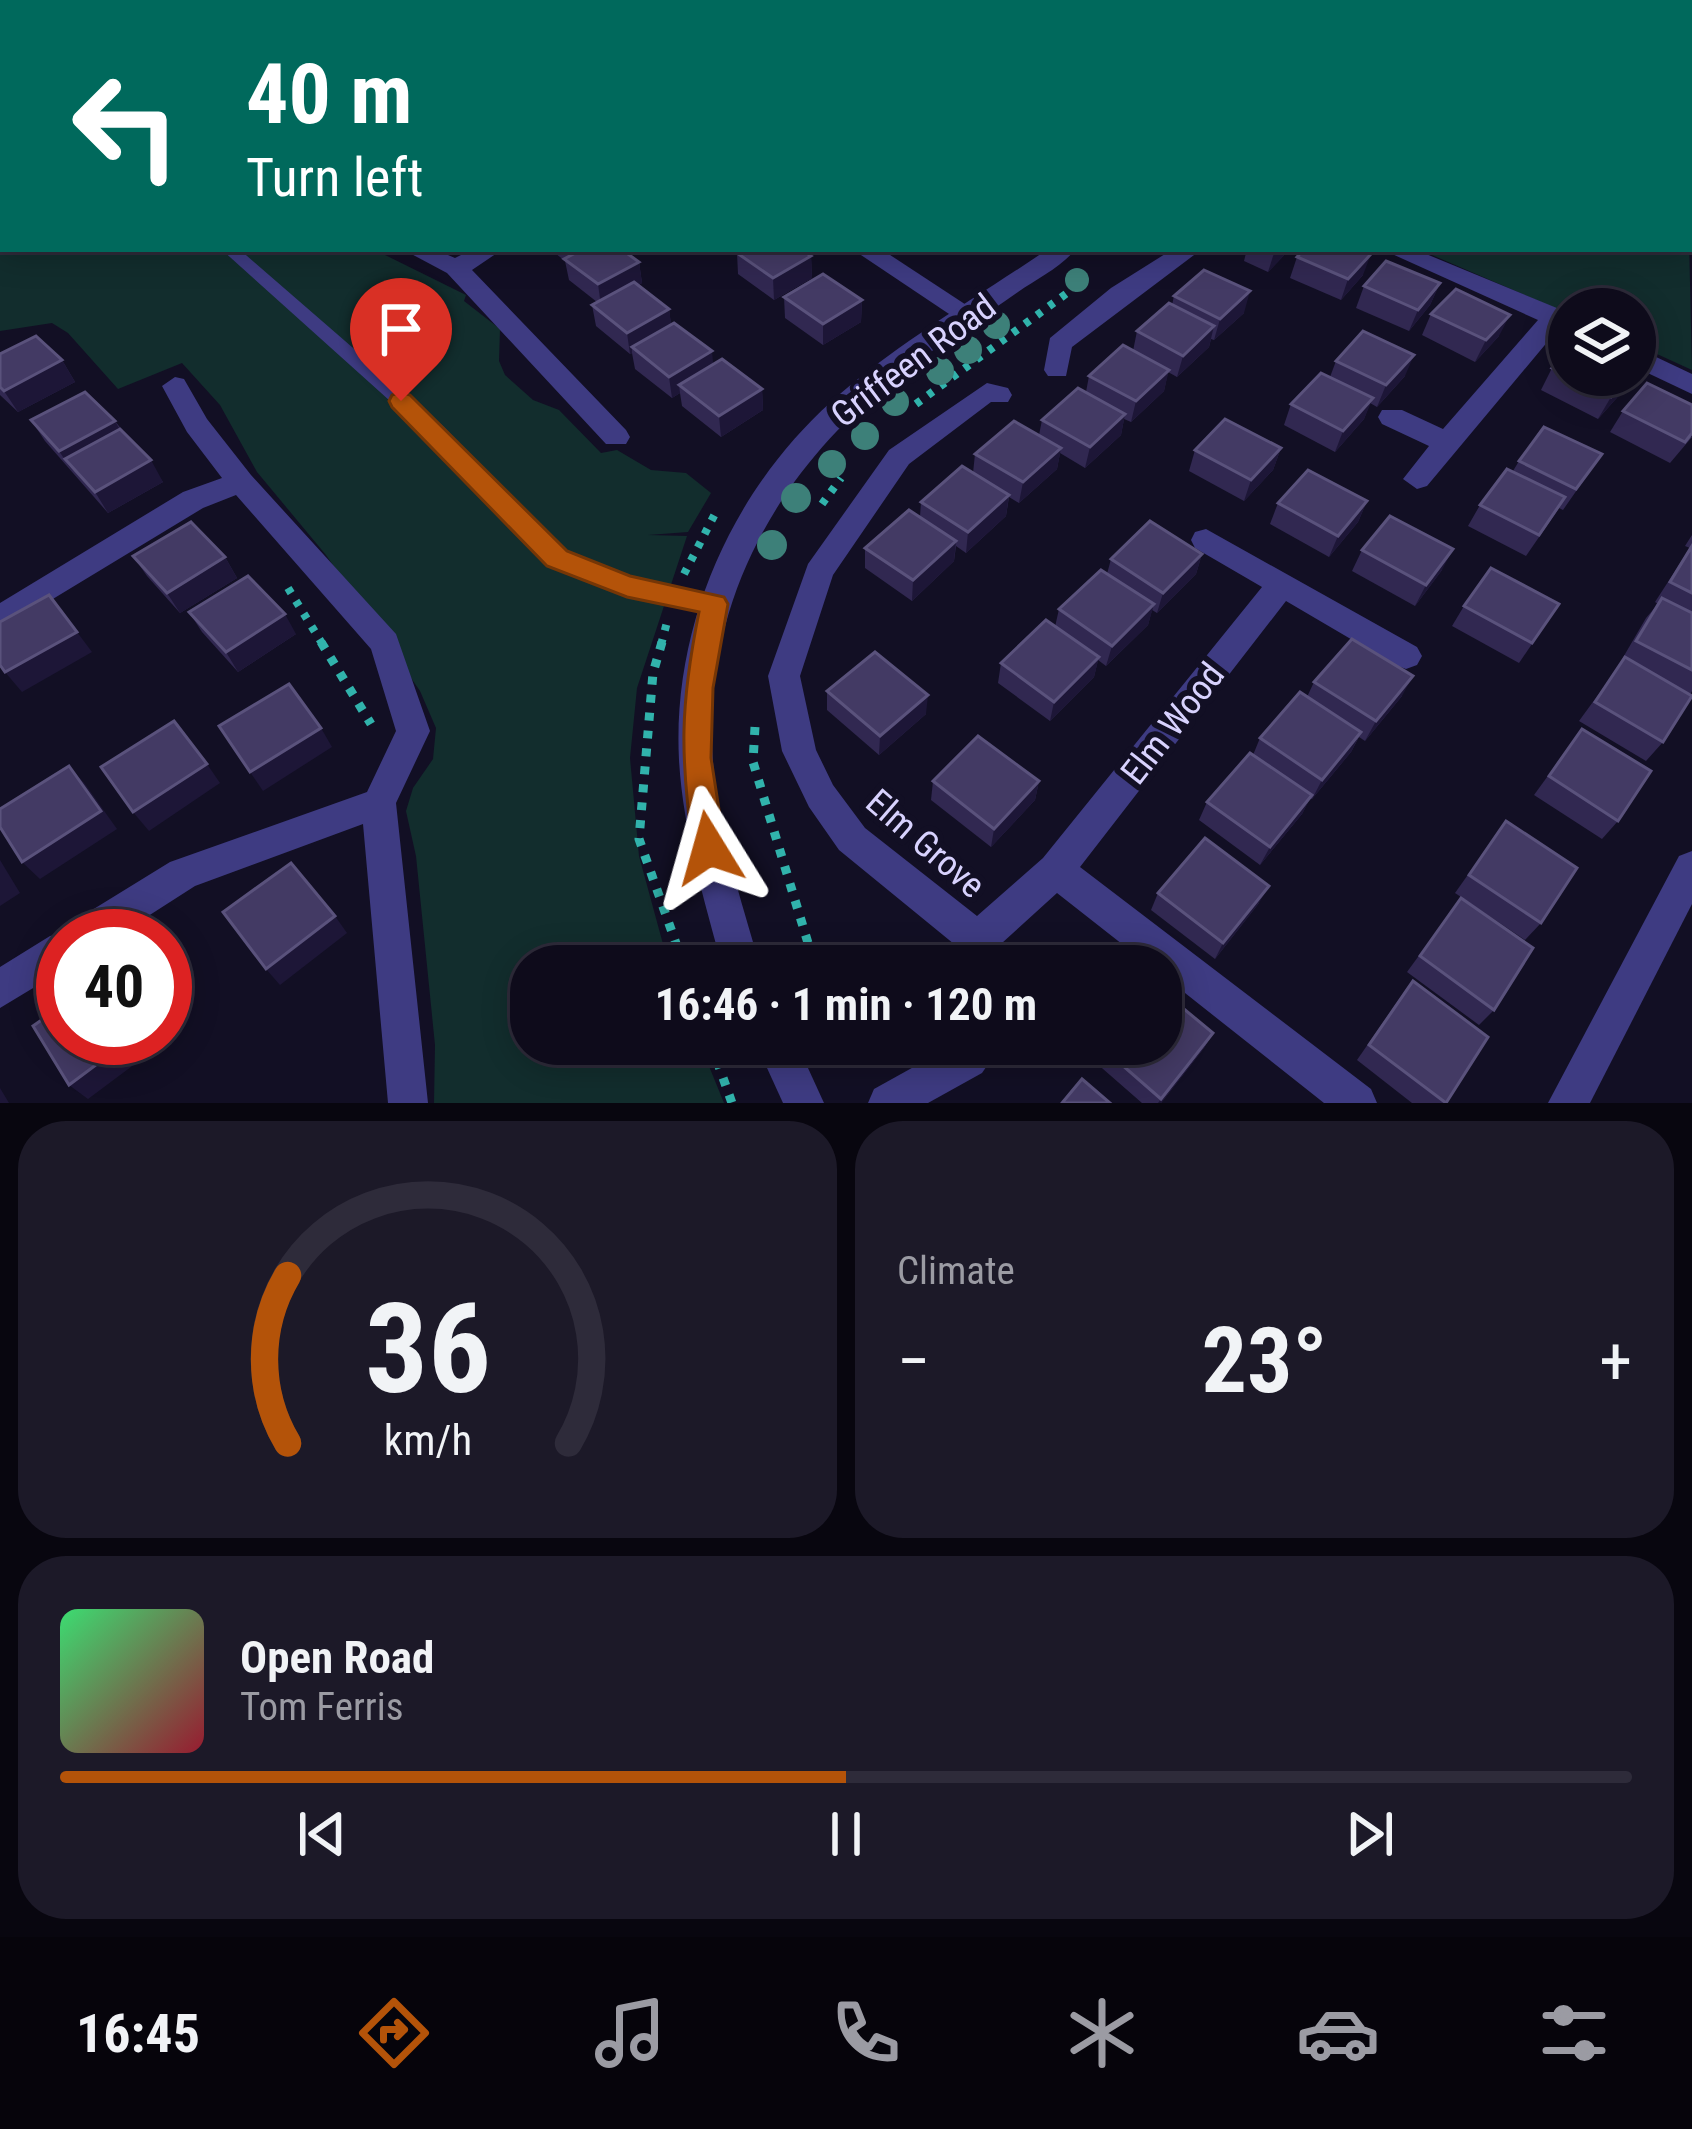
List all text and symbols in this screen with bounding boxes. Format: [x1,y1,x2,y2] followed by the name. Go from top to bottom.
[246,45,413,144] text: 40 m
[48,48,204,204] icon: left
[246,146,423,209] text: Turn left
[350,278,452,401] pin
[823,285,1004,436] street label: Griffeen Road
[1548,288,1656,396] map controls
[1548,288,1656,396] button: layers
[368,296,434,362] icon: arrive
[1112,655,1233,793] street label: Elm Wood
[858,781,993,907] street label: Elm Grove
[646,785,772,911] position arrow
[36,909,192,1065] speed limit sign: 40
[655,978,1037,1031] text: 16:46 · 1 min · 120 m
[897,1248,1015,1294] text: Climate
[364,1276,491,1422] text: 36
[1202,1309,1328,1414] text: 23°
[897,1323,930,1400] text: −
[1599,1323,1632,1400] text: +
[383,1414,472,1464] text: km/h
[240,1631,434,1684] text: Open Road
[240,1684,403,1730] text: Tom Ferris
[289,1801,355,1867] icon: previous
[813,1801,879,1867] icon: pause
[1337,1801,1403,1867] icon: next
[352,1991,436,2075] icon: directions
[588,1991,672,2075] icon: music
[824,1991,908,2075] icon: phone
[1060,1991,1144,2075] icon: climate
[1296,1991,1380,2075] icon: car
[1532,1991,1616,2075] icon: filters
[76,2002,200,2065] text: 16:45

